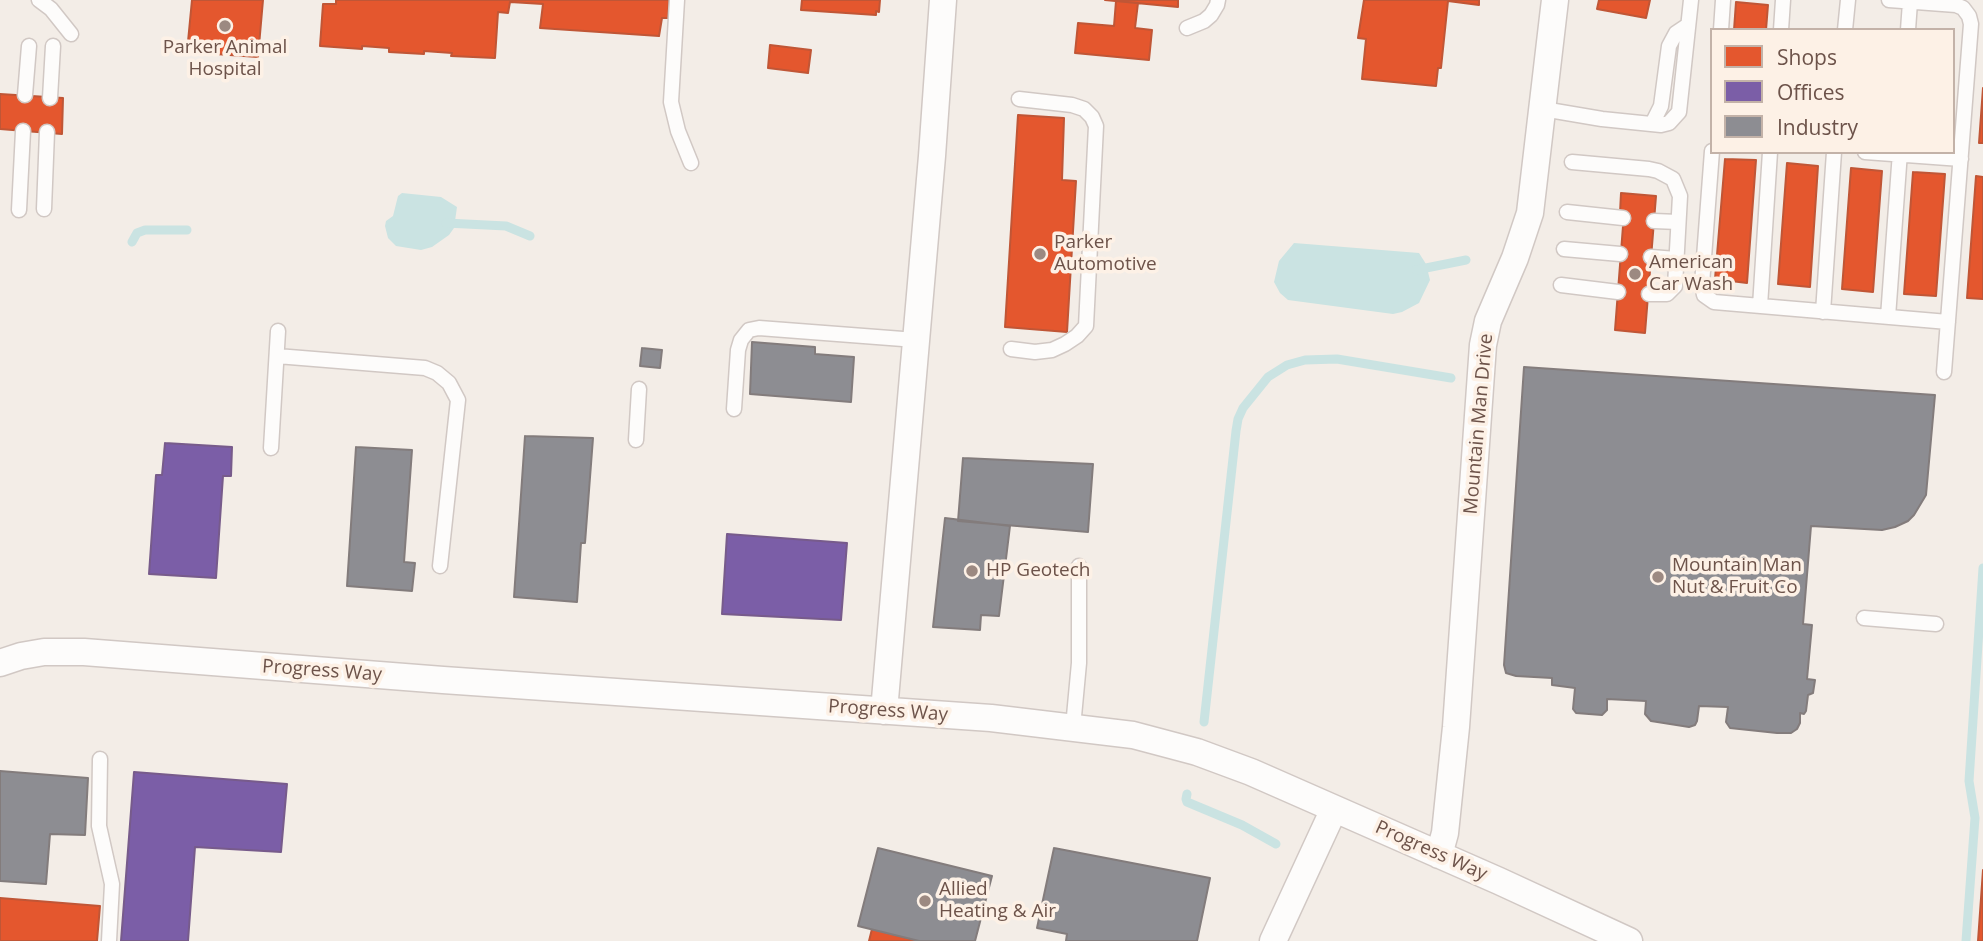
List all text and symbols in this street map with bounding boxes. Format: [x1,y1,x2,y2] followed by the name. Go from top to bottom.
[217,18,233,34] marker: Parker Animal Hospital
[1710,28,1955,154] legend
[163,37,287,81] place label: Parker Animal Hospital
[1777,43,1837,71] text: Shops
[1777,78,1845,106] text: Offices
[1777,113,1858,141] text: Industry
[1054,232,1157,276] place label: Parker Automotive
[1032,246,1048,262] marker: Parker Automotive
[1649,252,1733,296] place label: American Car Wash
[1627,266,1643,282] marker: American Car Wash
[1460,333,1498,515] street label: Mountain Man Drive
[1672,555,1802,599] place label: Mountain Man Nut & Fruit Co
[986,560,1090,582] place label: HP Geotech
[964,563,980,579] marker: HP Geotech
[1650,569,1666,585] marker: Mountain Man Nut & Fruit Co
[261,655,383,687] street label: Progress Way
[827,695,949,727] street label: Progress Way
[1372,816,1490,886] street label: Progress Way
[939,879,1056,923] place label: Allied Heating & Air
[917,893,933,909] marker: Allied Heating & Air

